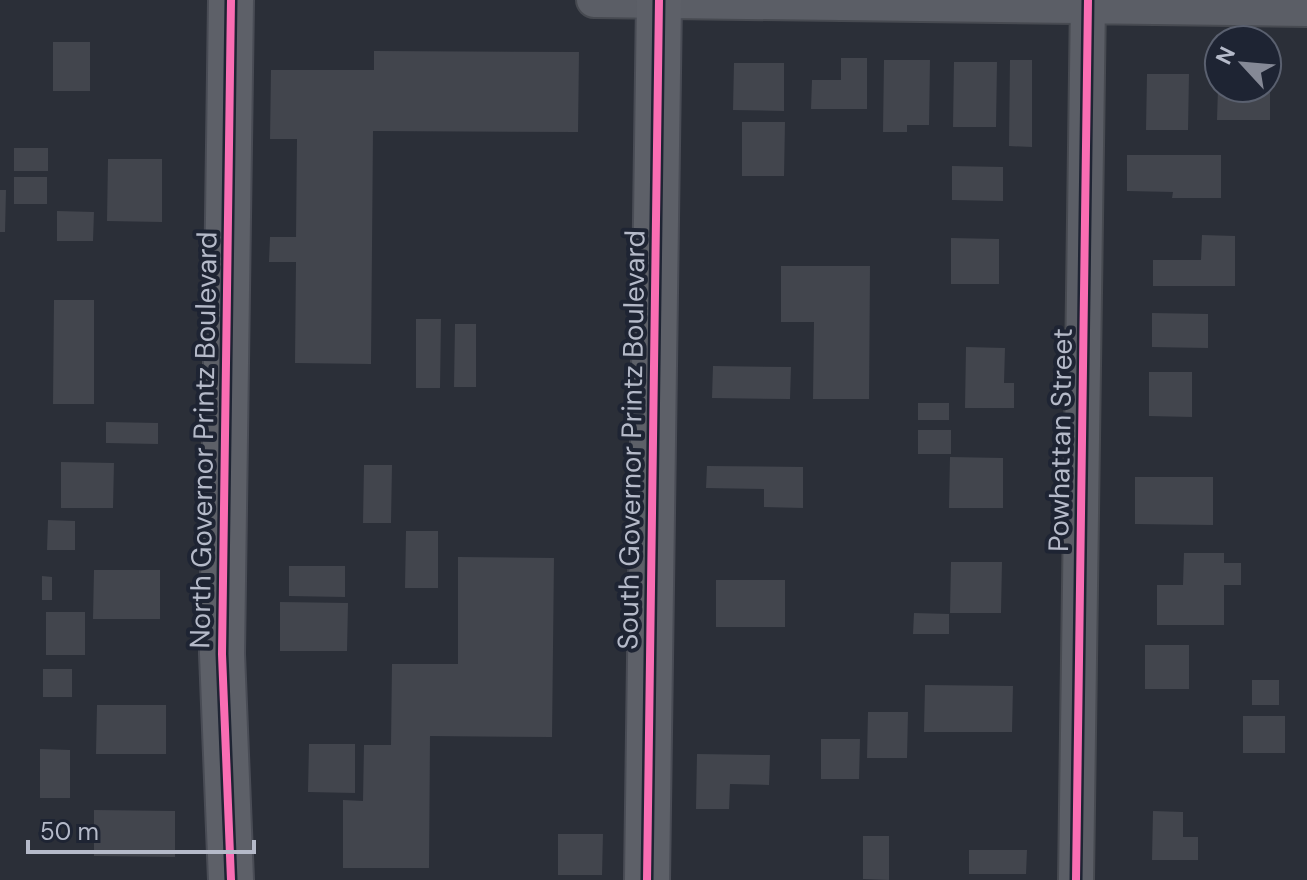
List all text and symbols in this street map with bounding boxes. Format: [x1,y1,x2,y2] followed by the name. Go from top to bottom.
[1203,24,1283,104] north arrow
[1209,42,1242,69] text: N
[609,230,654,650] street label: South Governor Printz Boulevard
[181,231,226,649] street label: North Governor Printz Boulevard
[1040,328,1081,552] street label: Powhattan Street
[28,804,254,854] scale bar
[40,816,99,847] text: 50 m

